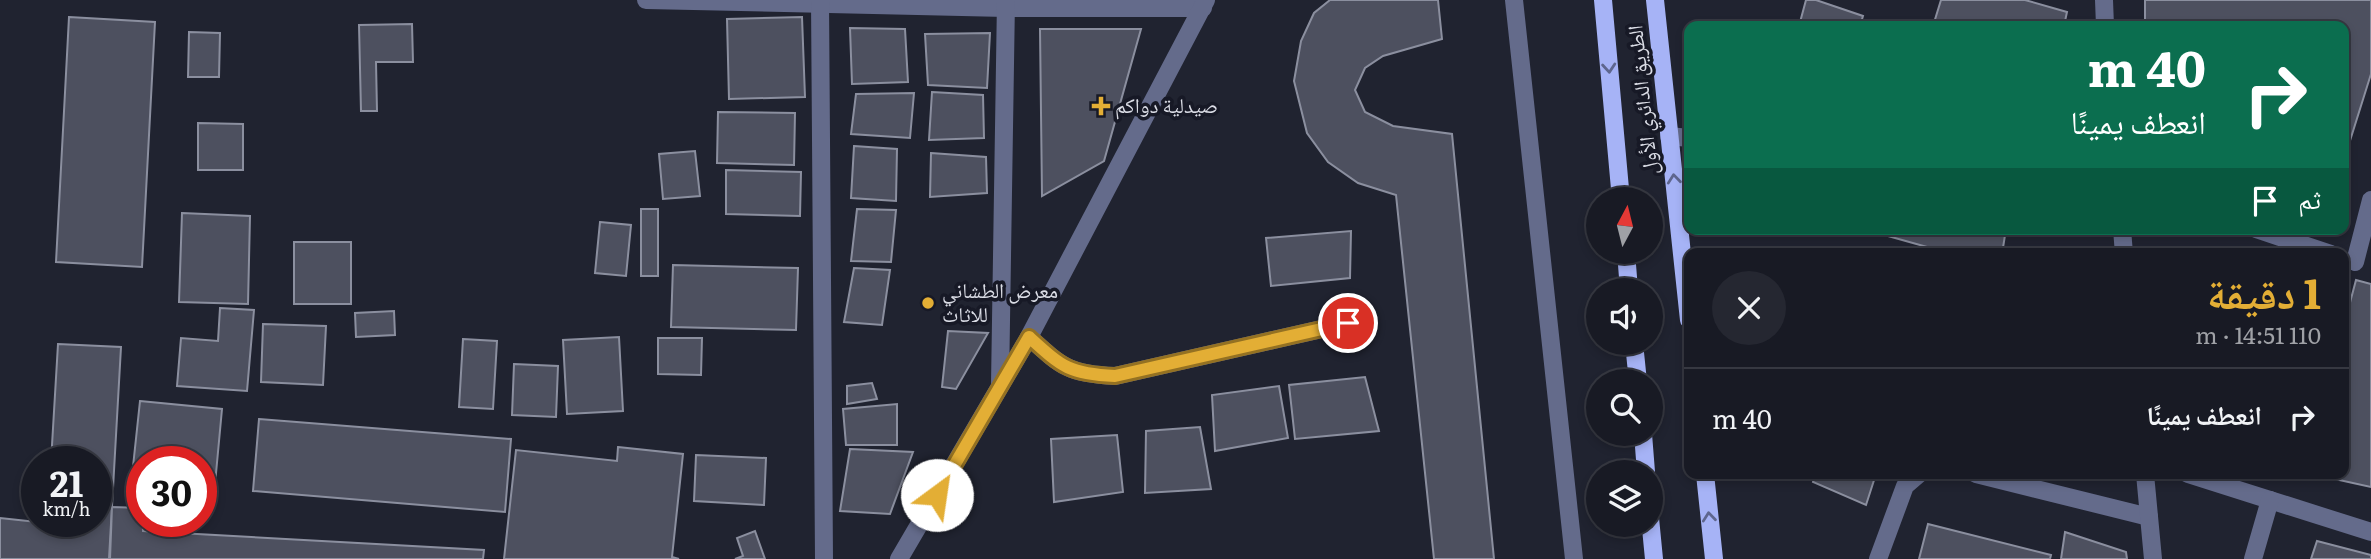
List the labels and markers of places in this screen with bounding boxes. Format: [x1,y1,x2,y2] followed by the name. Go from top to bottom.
[1115,88,1218,120] place label: صيدلية دواكم
[1093,98,1109,114] marker: صيدلية دواكم
[942,273,1058,328] place label: معرض الطشاني للاثاث
[1318,293,1378,353] pin
[920,295,936,311] marker: معرض الطشاني للاثاث

